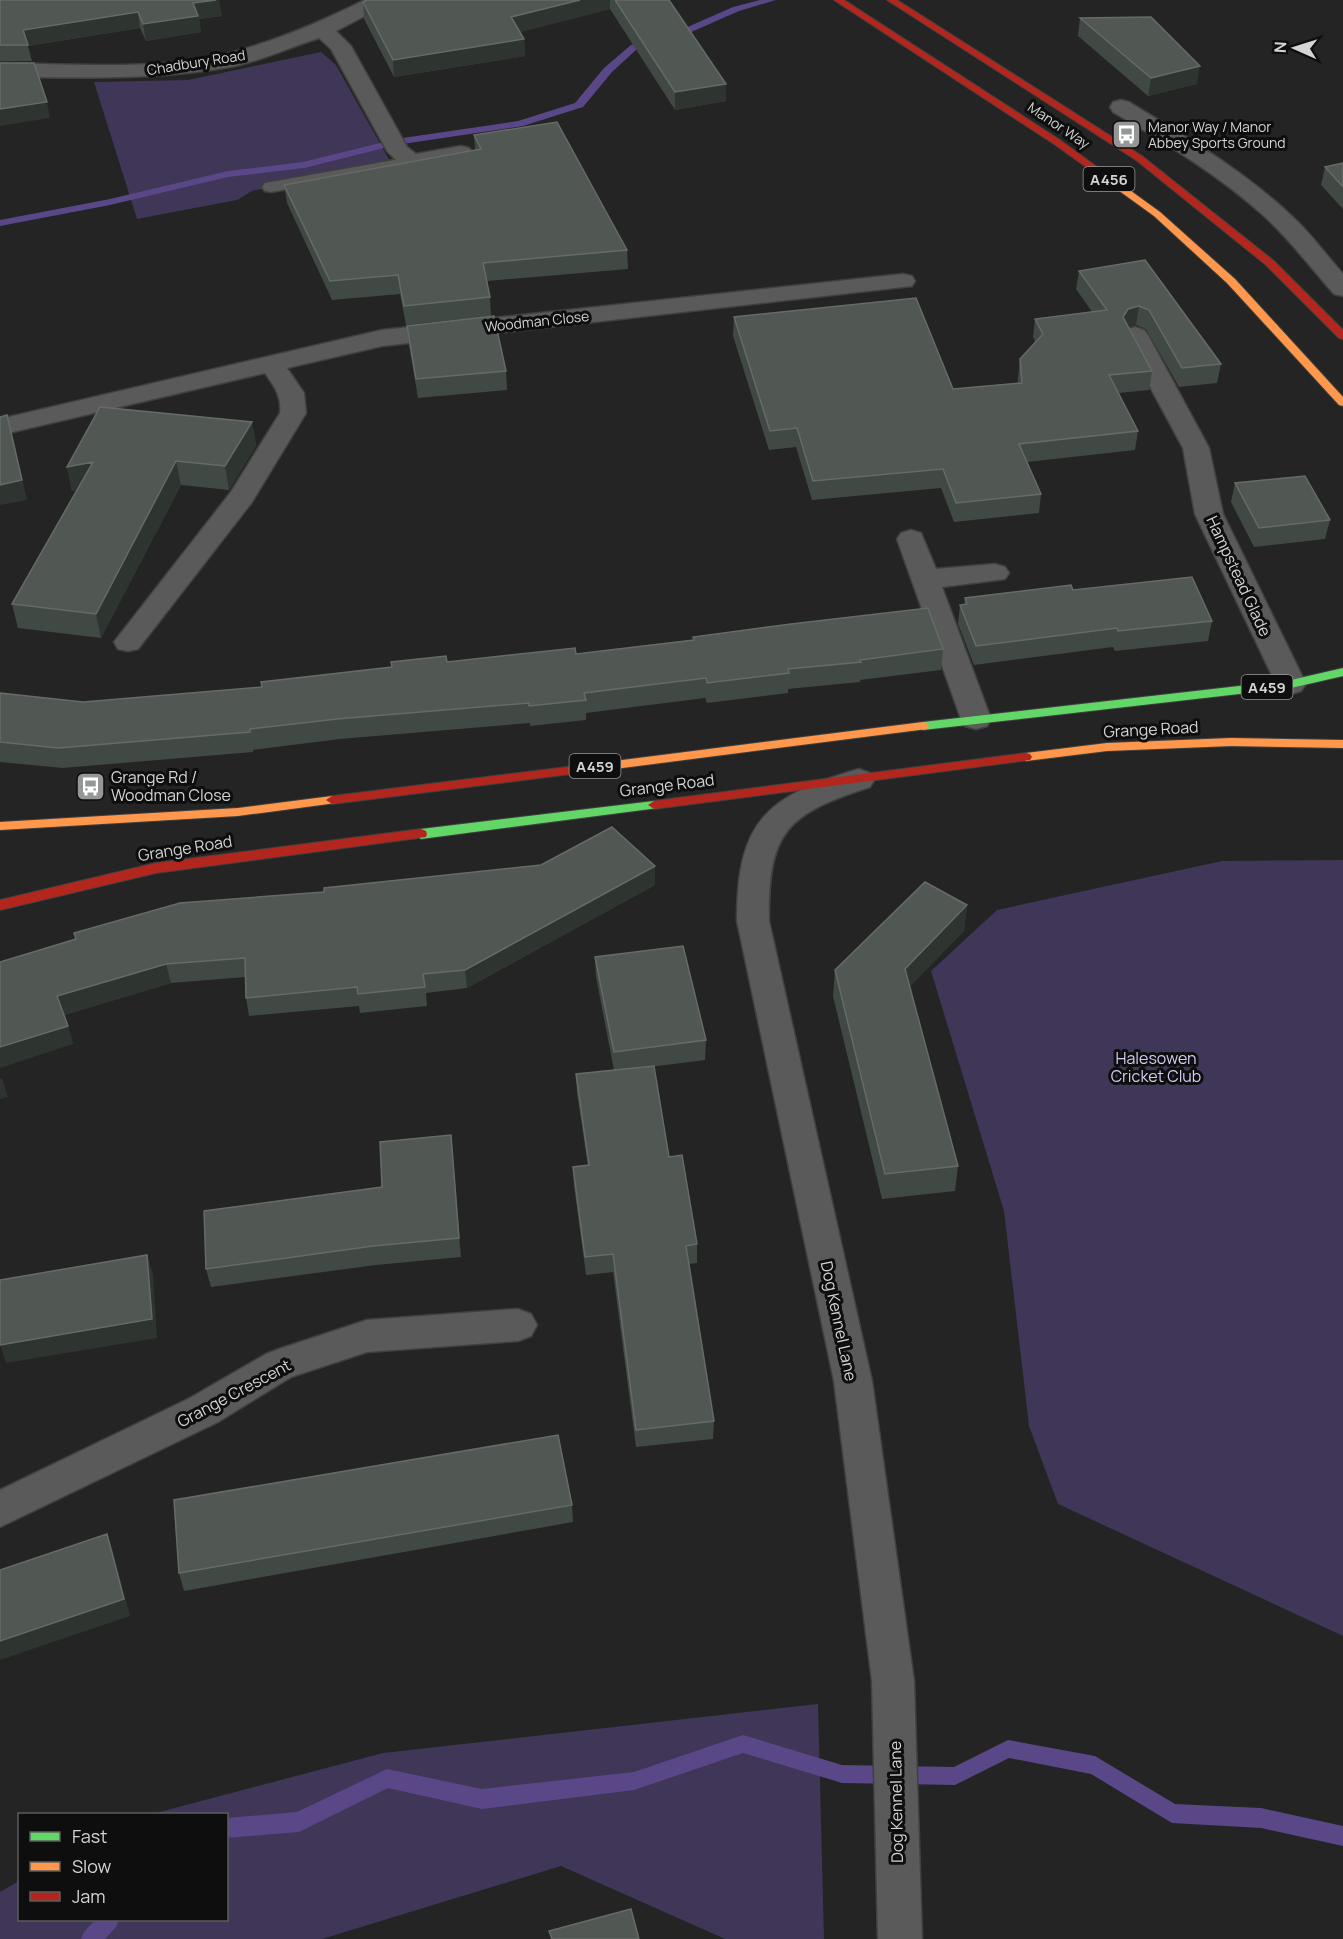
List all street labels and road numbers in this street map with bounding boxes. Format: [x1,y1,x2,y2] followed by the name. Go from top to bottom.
[145,45,247,79] street label: Chadbury Road
[1024,97,1094,153] street label: Manor Way
[1084,167,1134,191] road number: A456
[484,306,590,336] street label: Woodman Close
[1201,512,1277,640] street label: Hampstead Glade
[1242,675,1292,699] road number: A459
[1103,716,1199,742] street label: Grange Road
[570,754,620,778] road number: A459
[618,768,716,802] street label: Grange Road
[136,830,234,866] street label: Grange Road
[816,1259,862,1383] street label: Dog Kennel Lane
[173,1354,295,1432] street label: Grange Crescent
[884,1741,908,1863] street label: Dog Kennel Lane

